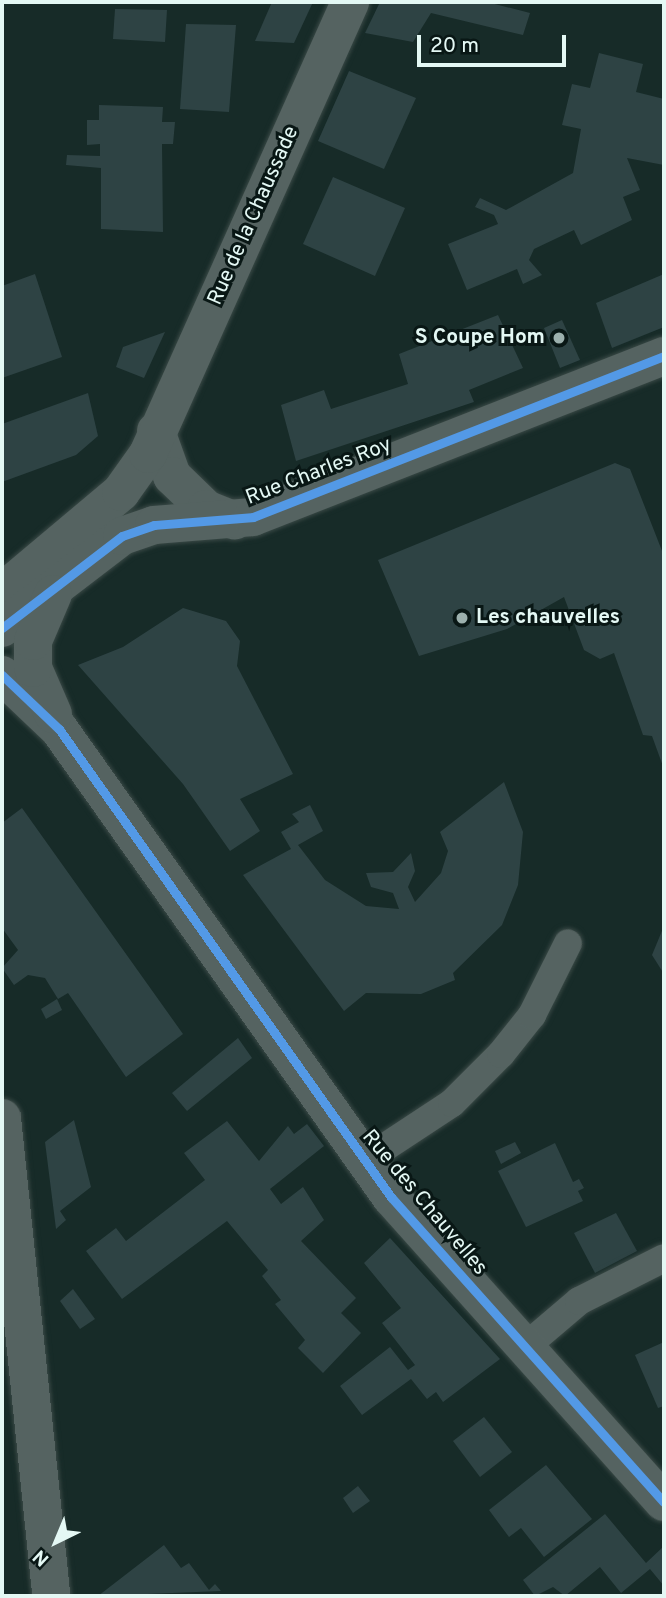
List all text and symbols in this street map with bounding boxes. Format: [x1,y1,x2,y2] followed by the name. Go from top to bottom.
[421,21,570,65] scale bar
[430,33,479,60] text: 20 m
[203,123,305,309] street label: Rue de la Chaussade
[415,325,545,351] place label: S Coupe Hom
[551,330,567,346] marker: S Coupe Hom
[243,433,395,511] street label: Rue Charles Roy
[476,605,620,631] place label: Les chauvelles
[454,610,470,626] marker: Les chauvelles
[356,1125,492,1281] street label: Rue des Chauvelles
[21,1507,91,1577] north arrow
[29,1544,55,1571] text: N

